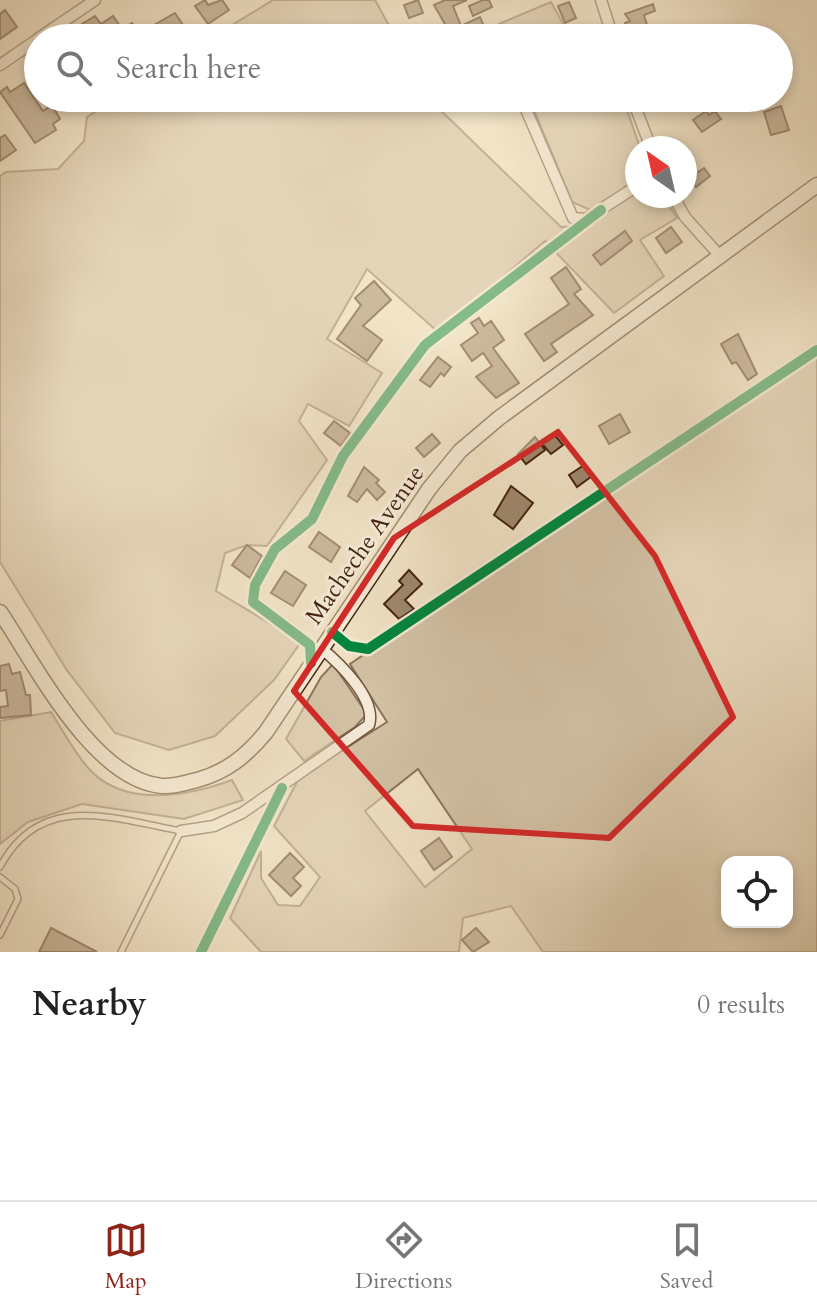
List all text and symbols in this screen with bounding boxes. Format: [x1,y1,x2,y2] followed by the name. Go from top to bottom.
[24,24,793,112] search box
[52,46,96,90] icon: search
[116,48,261,89] text: Search here
[625,136,697,208] north arrow
[298,459,432,631] street label: Macheche Avenue
[721,856,793,928] map controls
[721,856,793,928] button: locate
[32,981,147,1027] text: Nearby
[697,987,785,1022] text: 0 results
[104,1218,148,1296] tab: Map
[355,1218,452,1296] tab: Directions
[660,1218,713,1296] tab: Saved

